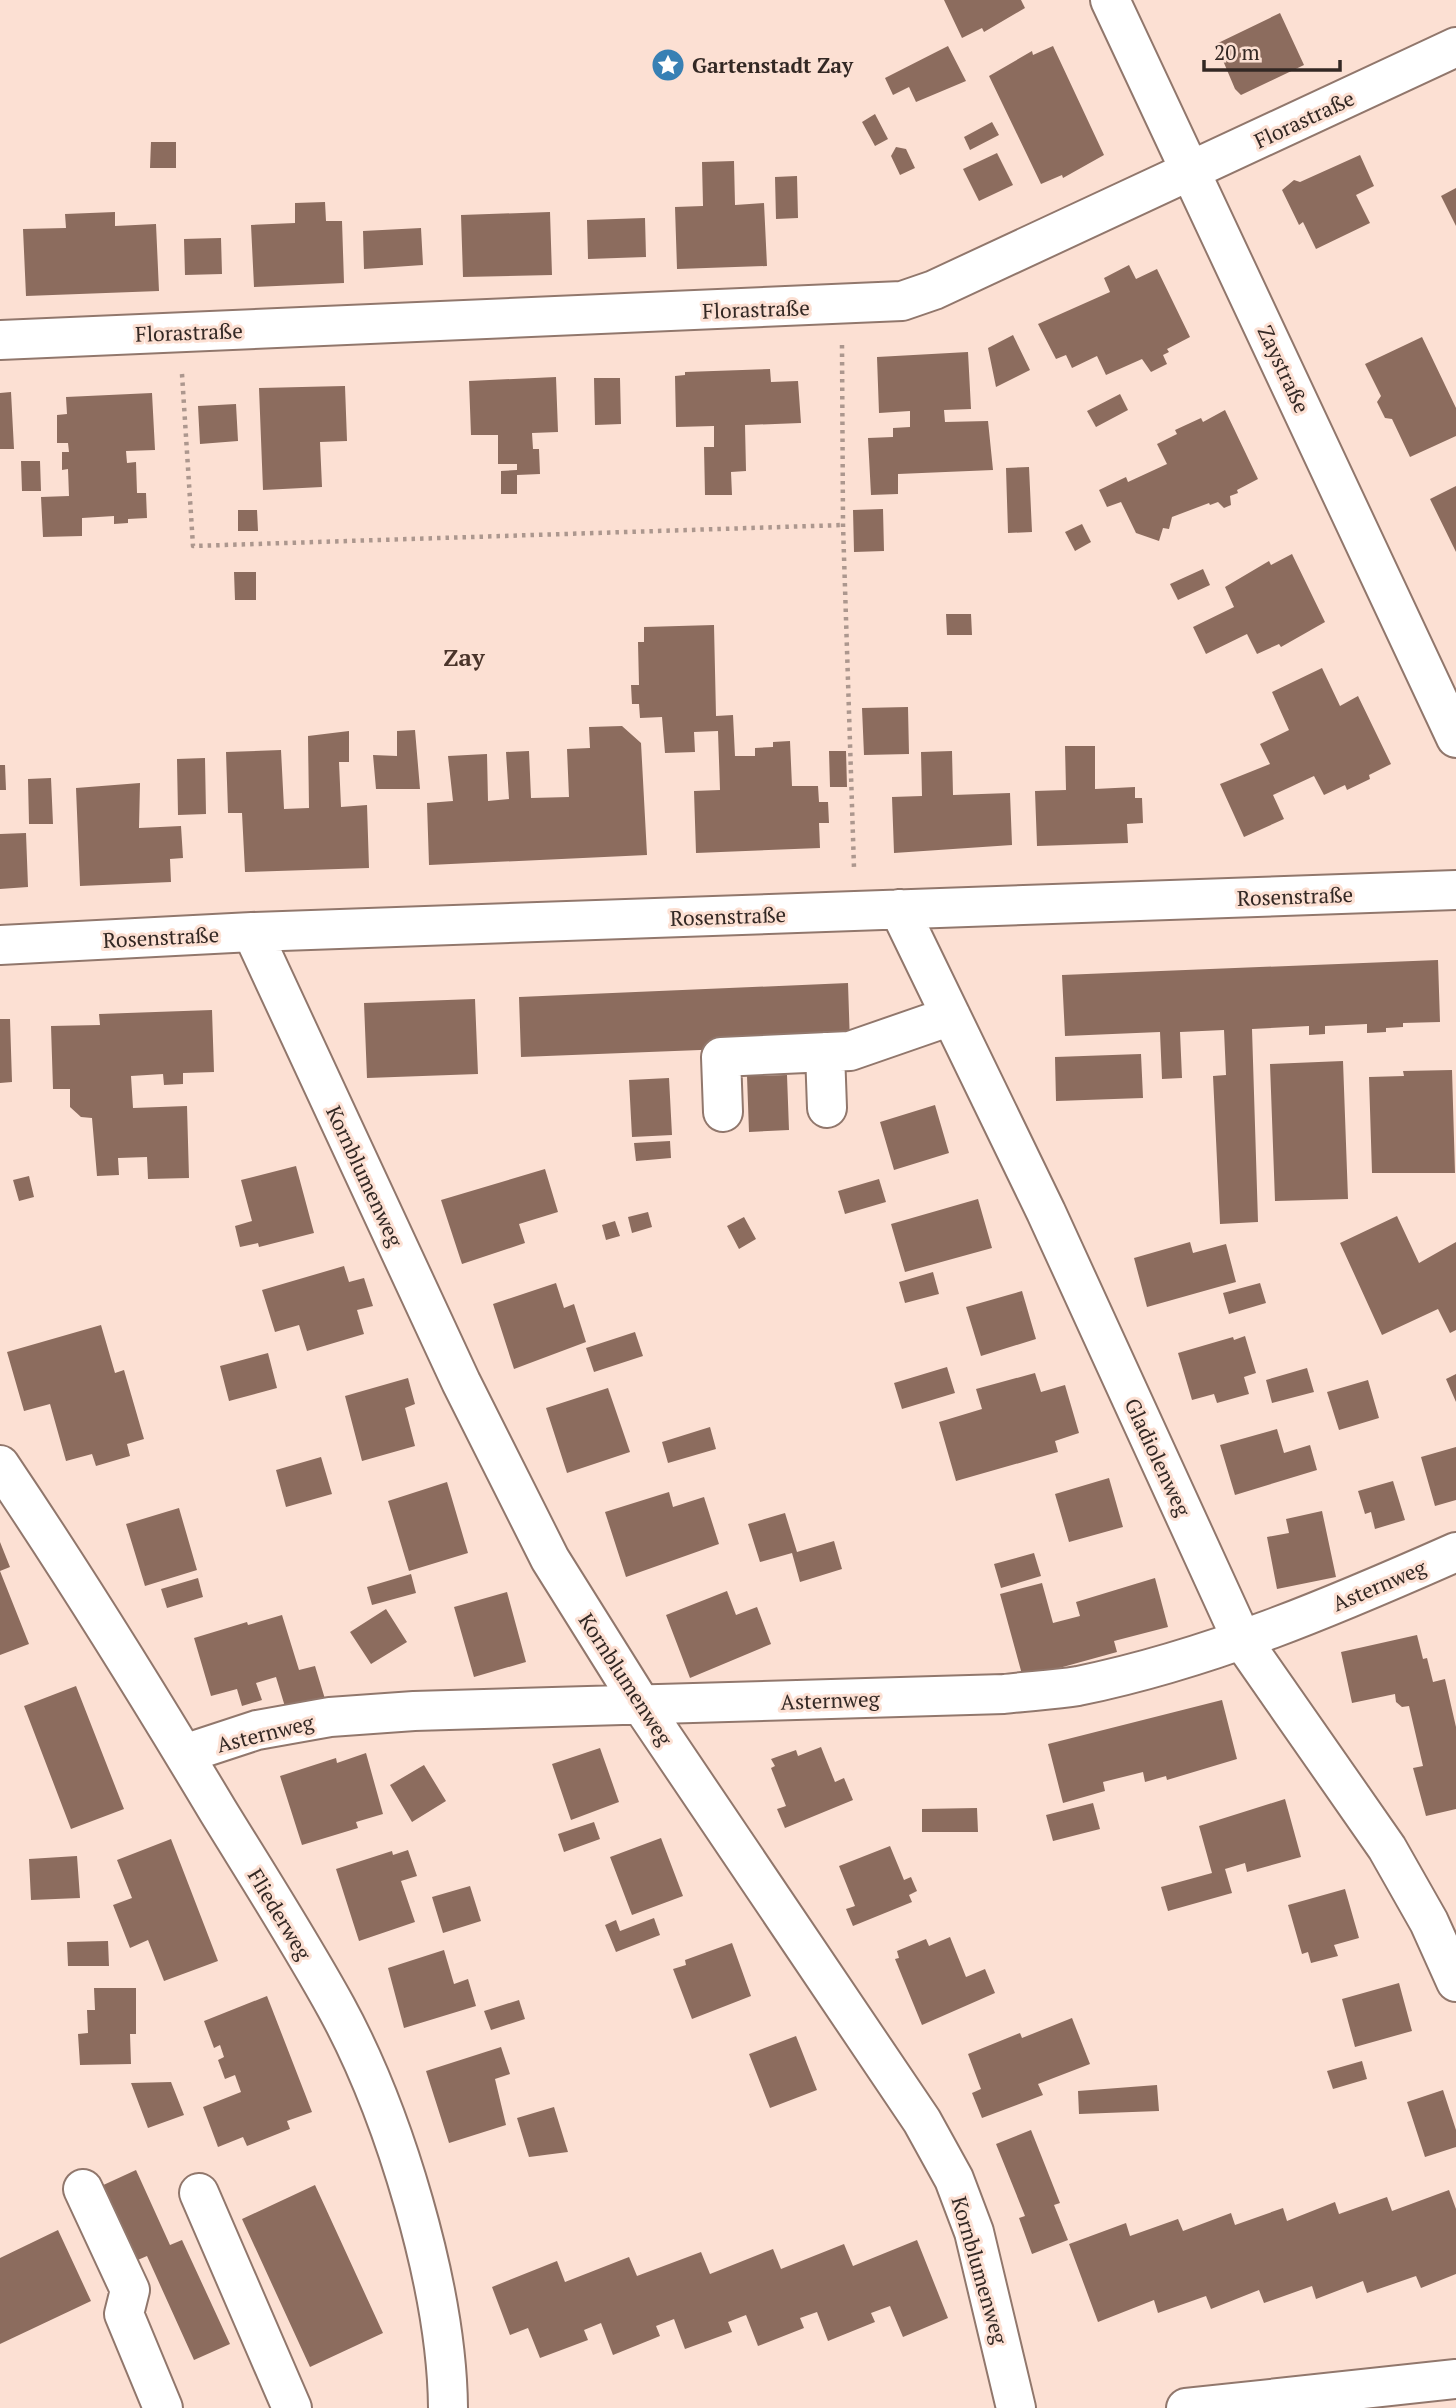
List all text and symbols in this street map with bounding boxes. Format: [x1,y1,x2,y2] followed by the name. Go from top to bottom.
[1204,28,1340,72] scale bar
[1214,38,1260,66] text: 20 m
[649,46,687,84] place icon: Gartenstadt Zay
[692,51,854,79] place label: Gartenstadt Zay
[1249,84,1359,154] street label: Florastraße
[702,293,810,325] street label: Florastraße
[135,316,243,348] street label: Florastraße
[1252,321,1316,417] street label: Zaystraße
[443,641,486,673] district label: Zay
[1236,880,1354,912] street label: Rosenstraße
[669,900,787,932] street label: Rosenstraße
[102,920,220,954] street label: Rosenstraße
[320,1101,410,1252] street label: Kornblumenweg
[1118,1394,1198,1521] street label: Gladiolenweg
[1328,1552,1431,1617] street label: Asternweg
[573,1607,680,1751] street label: Kornblumenweg
[780,1684,881,1716] street label: Asternweg
[214,1707,317,1759] street label: Asternweg
[242,1863,319,1966] street label: Fliederweg
[946,2193,1015,2348] street label: Kornblumenweg

